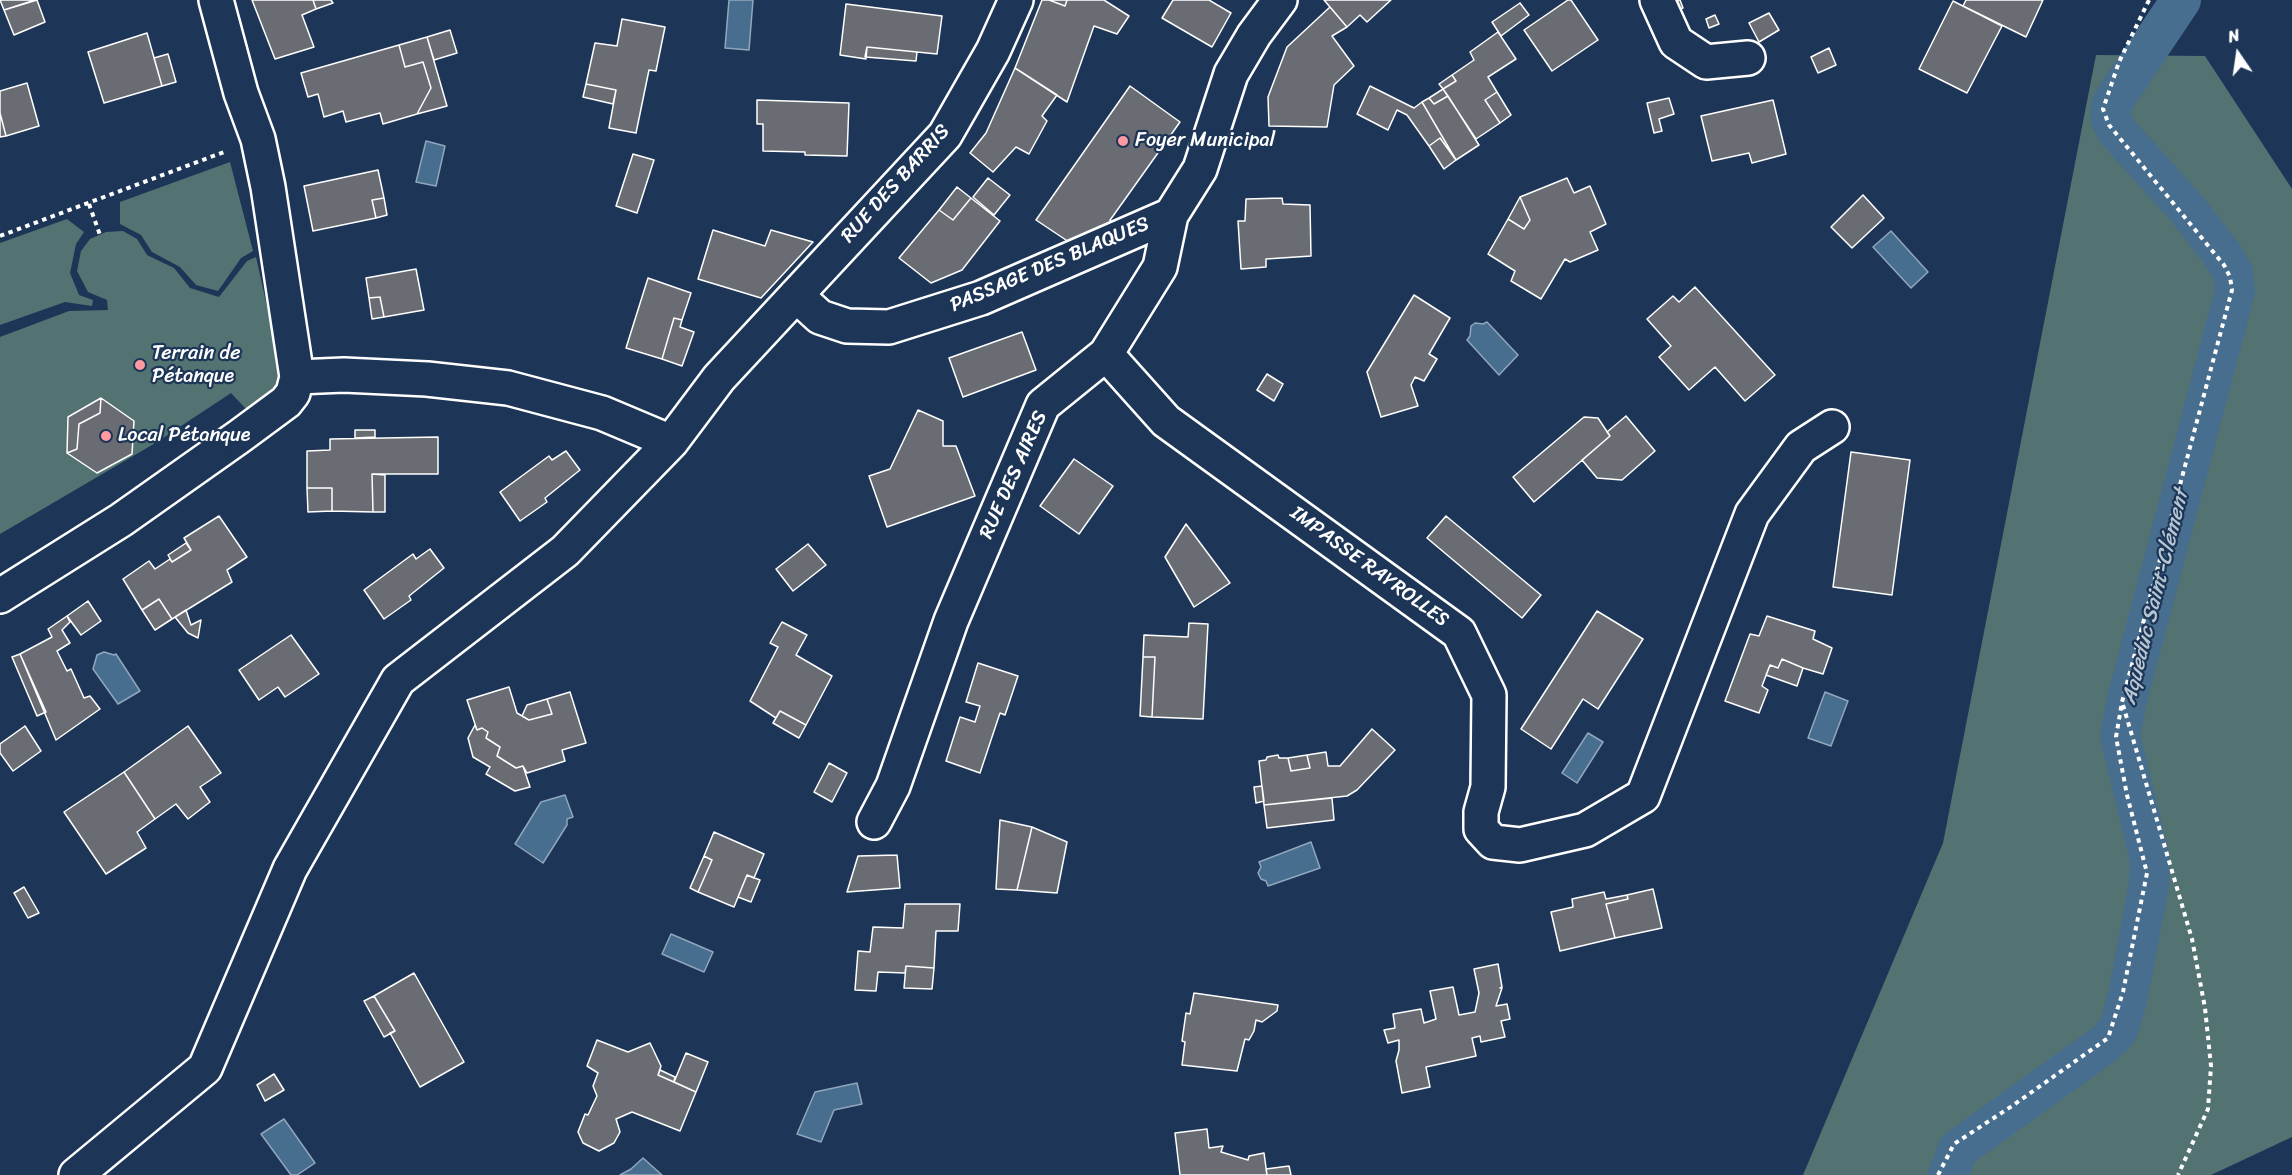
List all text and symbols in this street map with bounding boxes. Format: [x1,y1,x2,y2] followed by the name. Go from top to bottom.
[2225,21,2243,51] text: N
[2208,24,2268,84] north arrow
[837,120,955,248] street label: RUE DES BARRIS
[1135,129,1275,153] place label: Foyer Municipal
[1116,134,1130,148] marker: Foyer Municipal
[947,212,1153,318] street label: PASSAGE DES BLAQUES
[152,342,240,389] place label: Terrain de Pétanque
[133,358,147,372] marker: Terrain de Pétanque
[975,407,1053,543] street label: RUE DES AIRES
[118,424,250,448] place label: Local Pétanque
[99,429,113,443] marker: Local Pétanque
[2117,487,2195,707] water label: Aqueduc Saint-Clément
[1285,501,1453,633] street label: IMPASSE RAYROLLES

